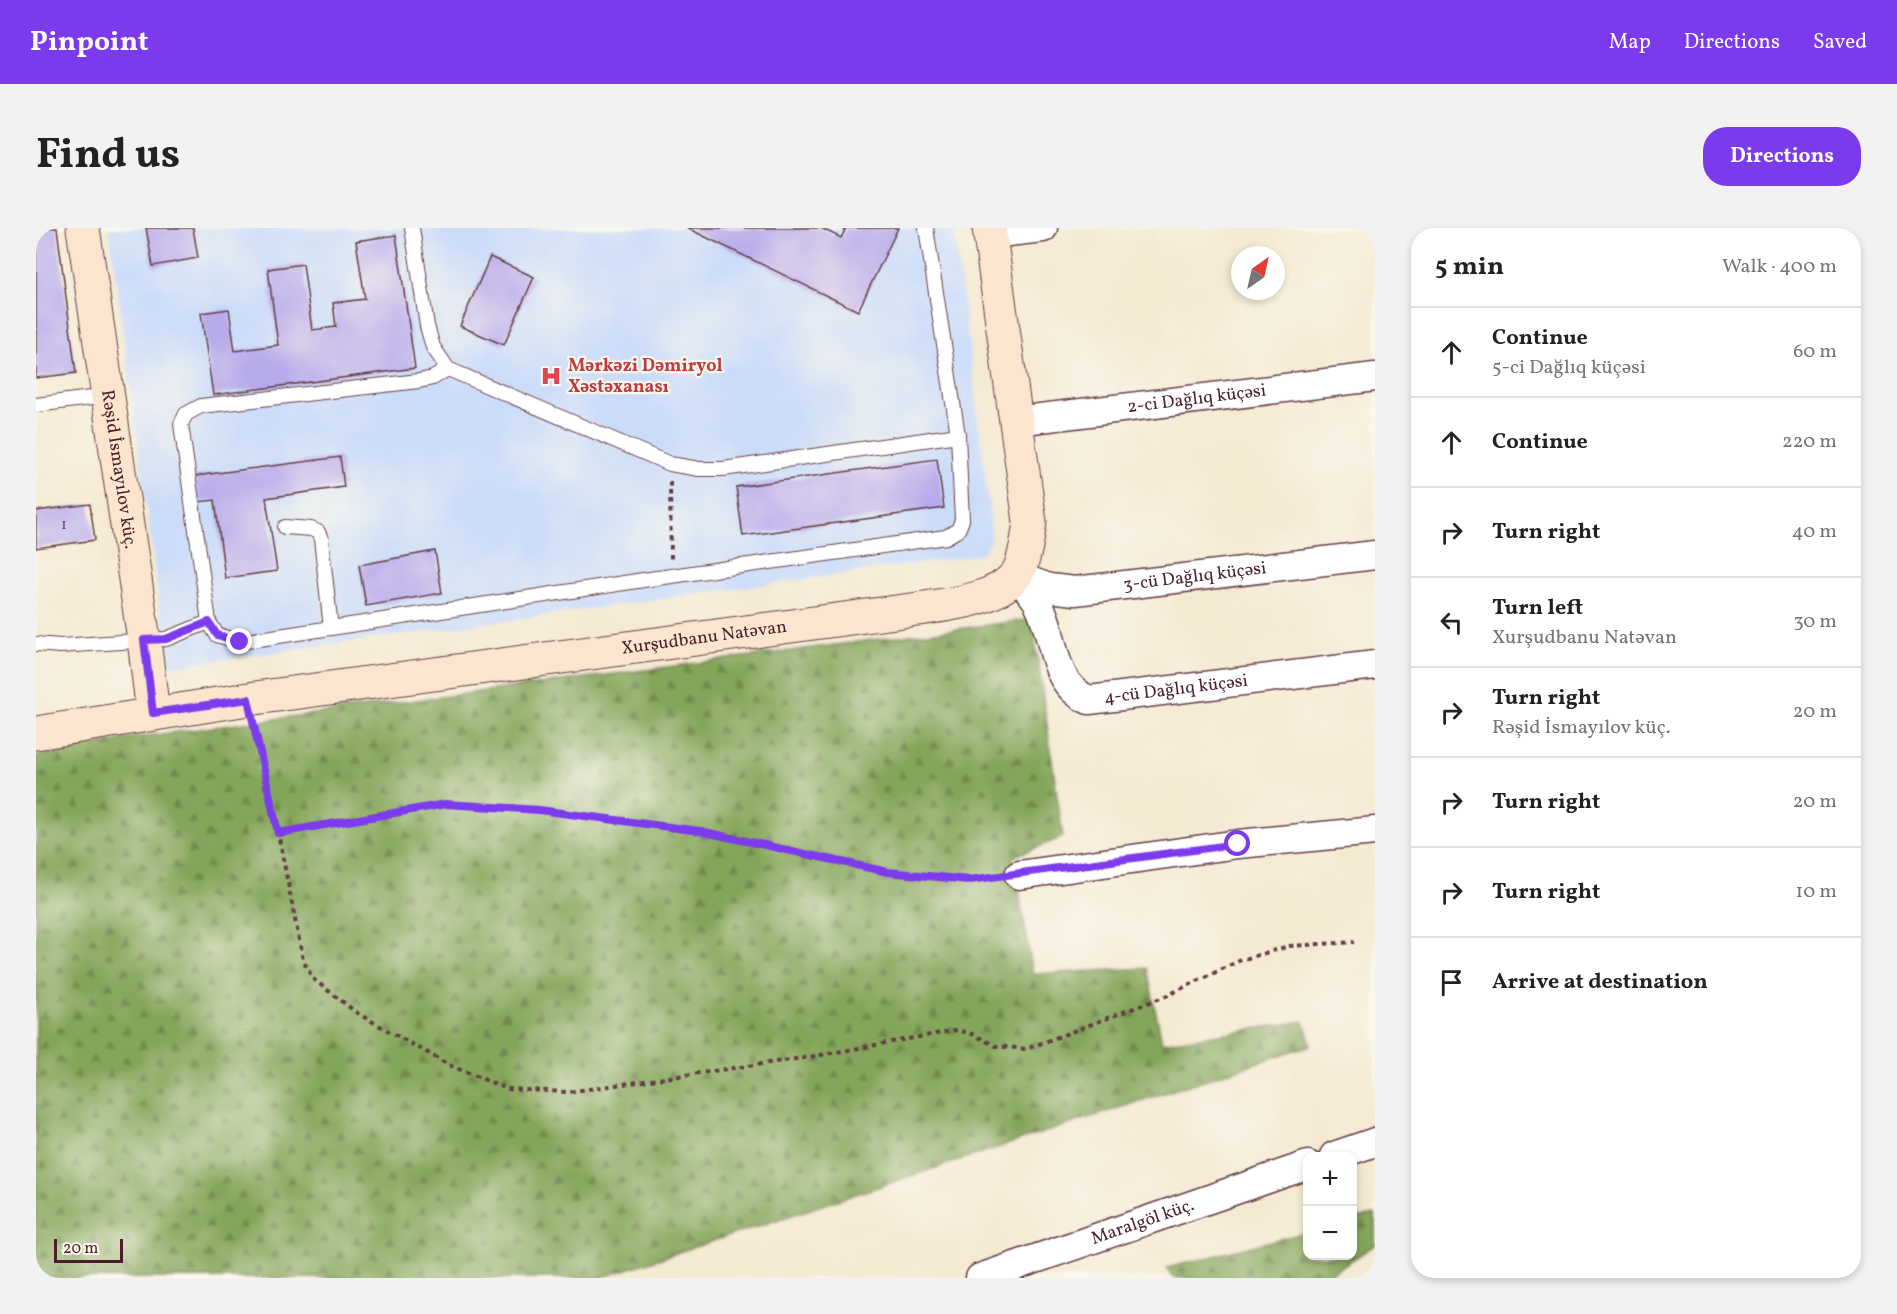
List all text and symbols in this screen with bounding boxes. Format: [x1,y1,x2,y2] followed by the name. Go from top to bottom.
[30,23,148,62] text: Pinpoint
[1609,28,1651,57] text: Map
[1684,28,1780,57] text: Directions
[1813,28,1867,57] text: Saved
[36,127,180,186] text: Find us
[1703,127,1861,186] button: Directions
[1231,246,1285,300] north arrow
[1435,249,1504,285] text: 5 min
[1722,253,1837,281] text: Walk · 400 m
[1492,323,1588,354] text: Continue
[1435,336,1468,369] icon: ahead
[1793,338,1837,366] text: 60 m
[568,354,723,400] place label: Mərkəzi Dəmiryol Xəstəxanası
[1492,354,1646,382] text: 5-ci Dağlıq küçəsi
[539,364,563,388] hospital icon: Mərkəzi Dəmiryol Xəstəxanası
[1126,378,1267,420] street label: 2-ci Dağlıq küçəsi
[95,388,143,551] street label: Rəşid İsmayılov küç.
[1435,426,1468,459] icon: ahead
[1492,427,1588,458] text: Continue
[1782,428,1837,456] text: 220 m
[61,515,67,536] house number: 1
[1435,516,1468,549] icon: right
[1492,517,1600,548] text: Turn right
[1792,518,1837,546] text: 40 m
[1122,556,1268,598] street label: 3-cü Dağlıq küçəsi
[1492,593,1583,624] text: Turn left
[1435,606,1468,639] icon: left
[1793,608,1837,636] text: 30 m
[620,614,789,661] street label: Xurşudbanu Natəvan
[1492,624,1677,652] text: Xurşudbanu Natəvan
[226,628,252,654] route end
[1103,668,1249,711] street label: 4-cü Dağlıq küçəsi
[1492,683,1600,714] text: Turn right
[1435,696,1468,729] icon: right
[1793,698,1837,726] text: 20 m
[1492,714,1670,742] text: Rəşid İsmayılov küç.
[1435,786,1468,819] icon: right
[1492,787,1600,818] text: Turn right
[1793,788,1837,816] text: 20 m
[1224,830,1250,856] route start
[1435,876,1468,909] icon: right
[1492,877,1600,908] text: Turn right
[1796,878,1837,906] text: 10 m
[1435,966,1468,999] icon: arrive
[1492,967,1708,998] text: Arrive at destination
[1303,1152,1357,1260] map controls
[1303,1152,1357,1206] button: +
[1088,1193,1198,1251] street label: Maralgöl küç.
[1303,1206,1357,1260] button: −
[54,1236,123,1264] scale bar
[63,1238,98,1260] text: 20 m

